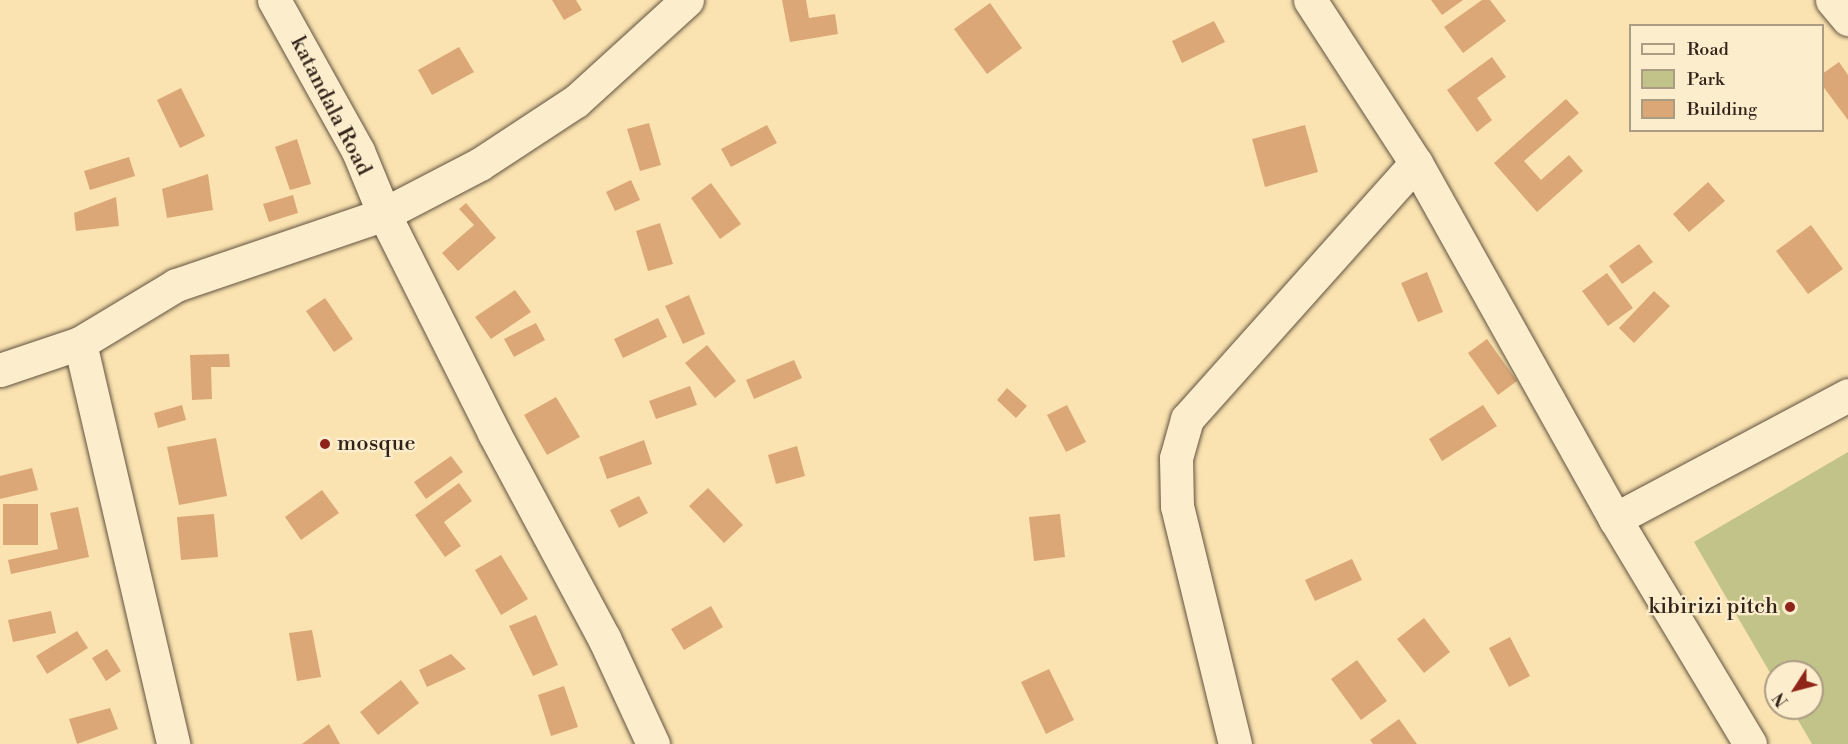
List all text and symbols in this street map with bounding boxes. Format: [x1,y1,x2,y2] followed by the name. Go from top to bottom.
[1629,24,1824,132] legend
[285,32,377,180] street label: katandala Road
[1687,38,1729,61] text: Road
[1687,68,1724,91] text: Park
[1687,98,1757,121] text: Building
[337,431,416,457] place label: mosque
[318,437,332,451] marker: mosque
[1649,594,1778,620] place label: kibirizi pitch
[1783,600,1797,614] marker: kibirizi pitch
[1764,660,1824,720] north arrow
[1769,688,1793,710] text: N

